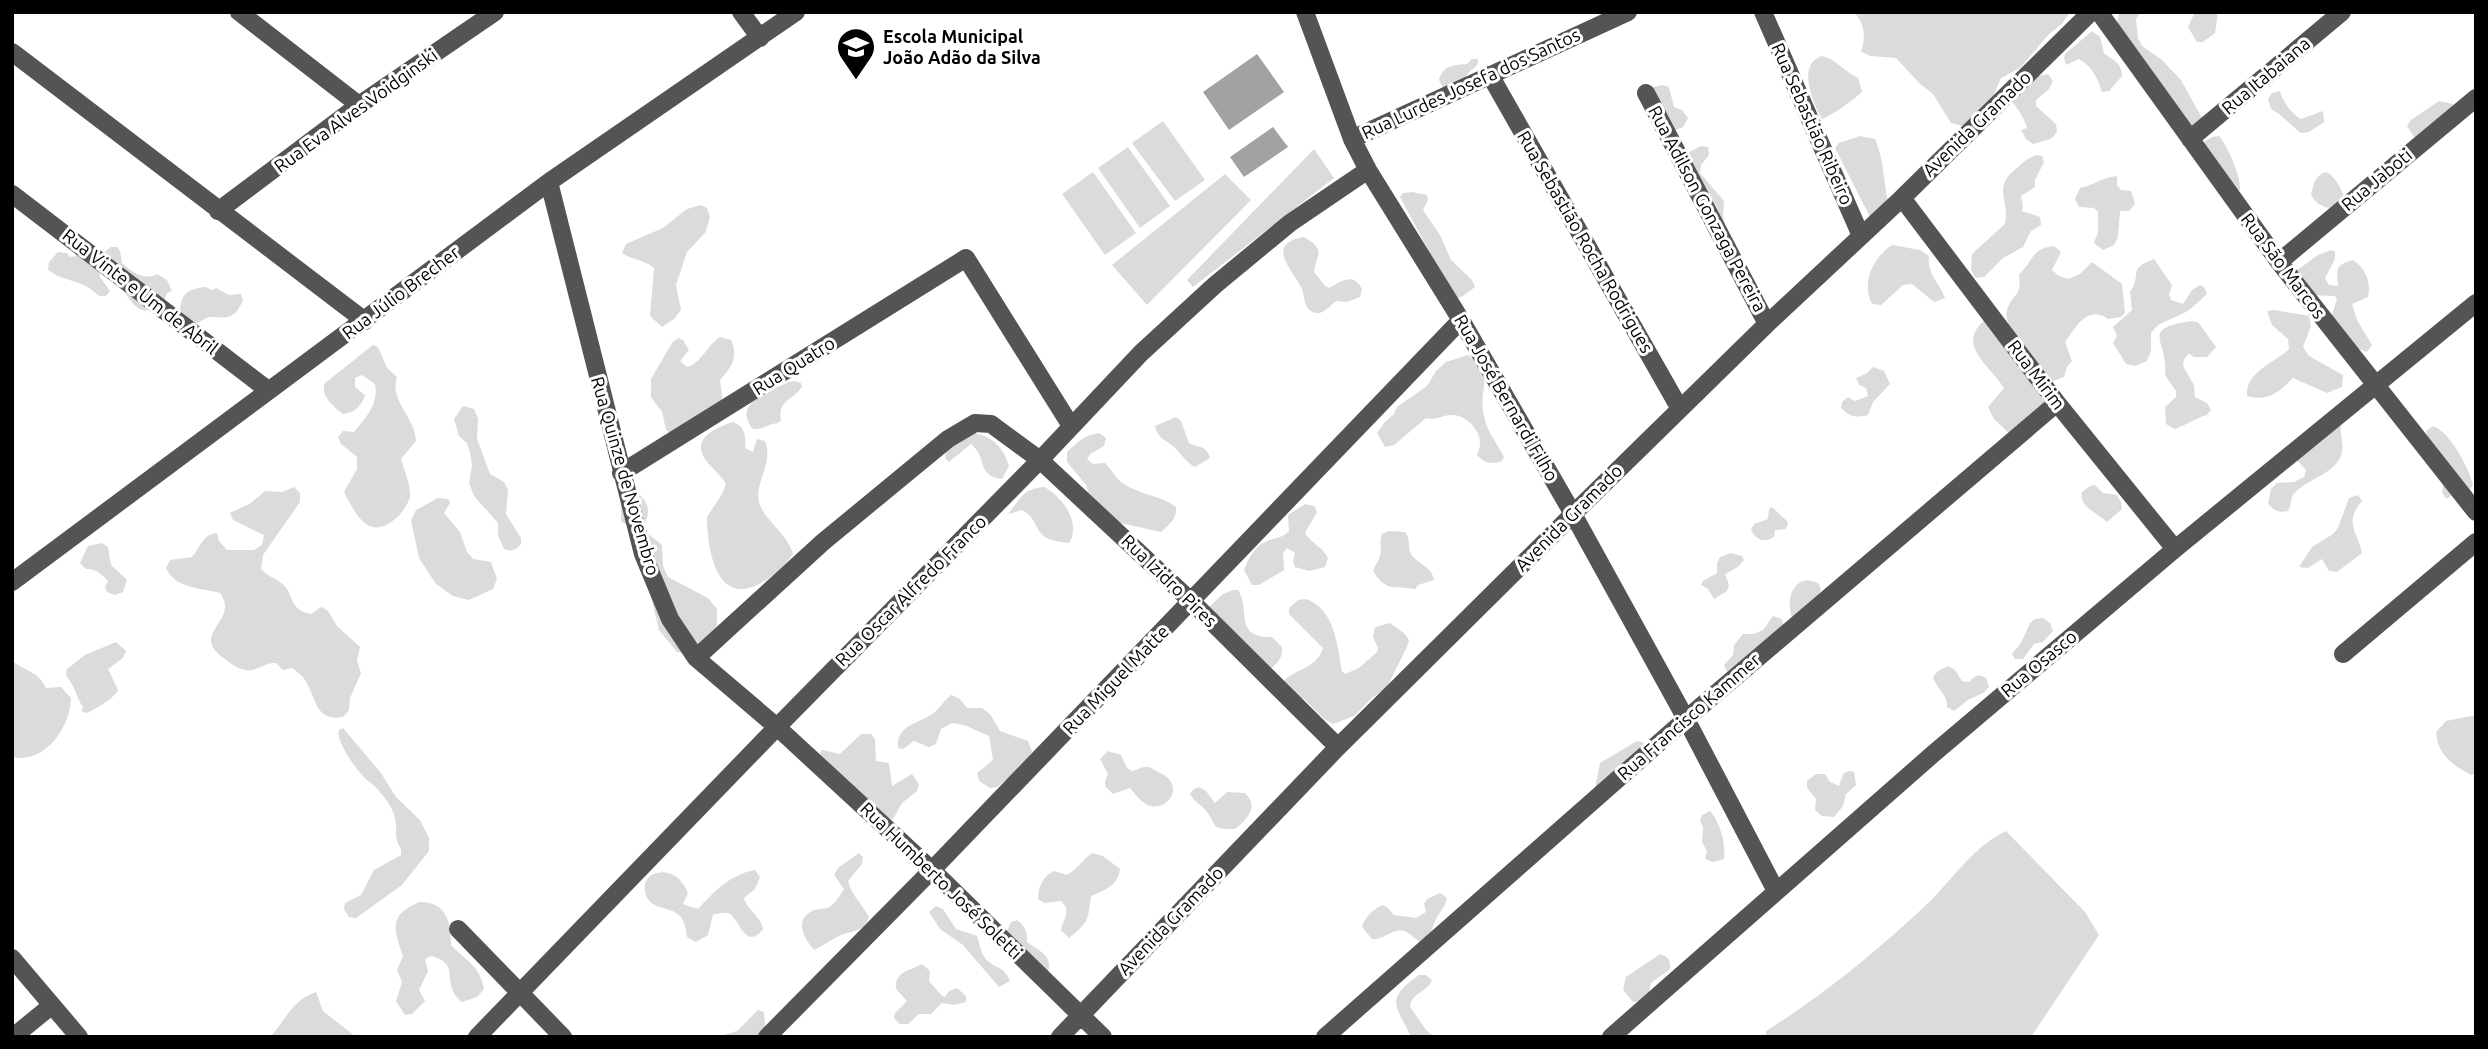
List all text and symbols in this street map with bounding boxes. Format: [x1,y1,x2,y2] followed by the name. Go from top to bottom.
[1358,24,1583,142] street label: Rua Lurdes Josefa dos Santos
[835,26,877,81] school or university icon: Escola Municipal João Adão da Silva
[883,26,1041,67] place label: Escola Municipal João Adão da Silva
[2217,33,2313,118] street label: Rua Itabaiana
[1768,40,1858,208] street label: Rua Sebastião Ribeiro
[270,44,441,176] street label: Rua Eva Alves Voidginski
[1918,67,2035,180] street label: Avenida Gramado
[1645,102,1771,315] street label: Rua Adilson Gonzaga Pereira
[1514,127,1658,356] street label: Rua Sebastião Rocha Rodrigues
[2337,144,2416,214] street label: Rua Jaboti
[2238,209,2330,322] street label: Rua São Marcos
[59,224,222,358] street label: Rua Vinte e Um de Abril
[338,242,463,343] street label: Rua Júlio Brecher
[1451,311,1563,484] street label: Rua José Bernardi Filho
[749,332,839,399] street label: Rua Quatro
[2004,336,2069,413] street label: Rua Mirim
[587,374,664,578] street label: Rua Quinze de Novembro
[1511,460,1626,575] street label: Avenida Gramado
[831,511,990,670] street label: Rua Oscar Alfredo Franco
[1118,530,1221,631] street label: Rua Izidro Pires
[1058,621,1172,738] street label: Rua Miguel Matte
[1996,626,2080,701] street label: Rua Osasco
[1613,649,1764,783] street label: Rua Francisco Kammer
[857,798,1027,963] street label: Rua Humberto José Soletti
[1114,862,1227,979] street label: Avenida Gramado

